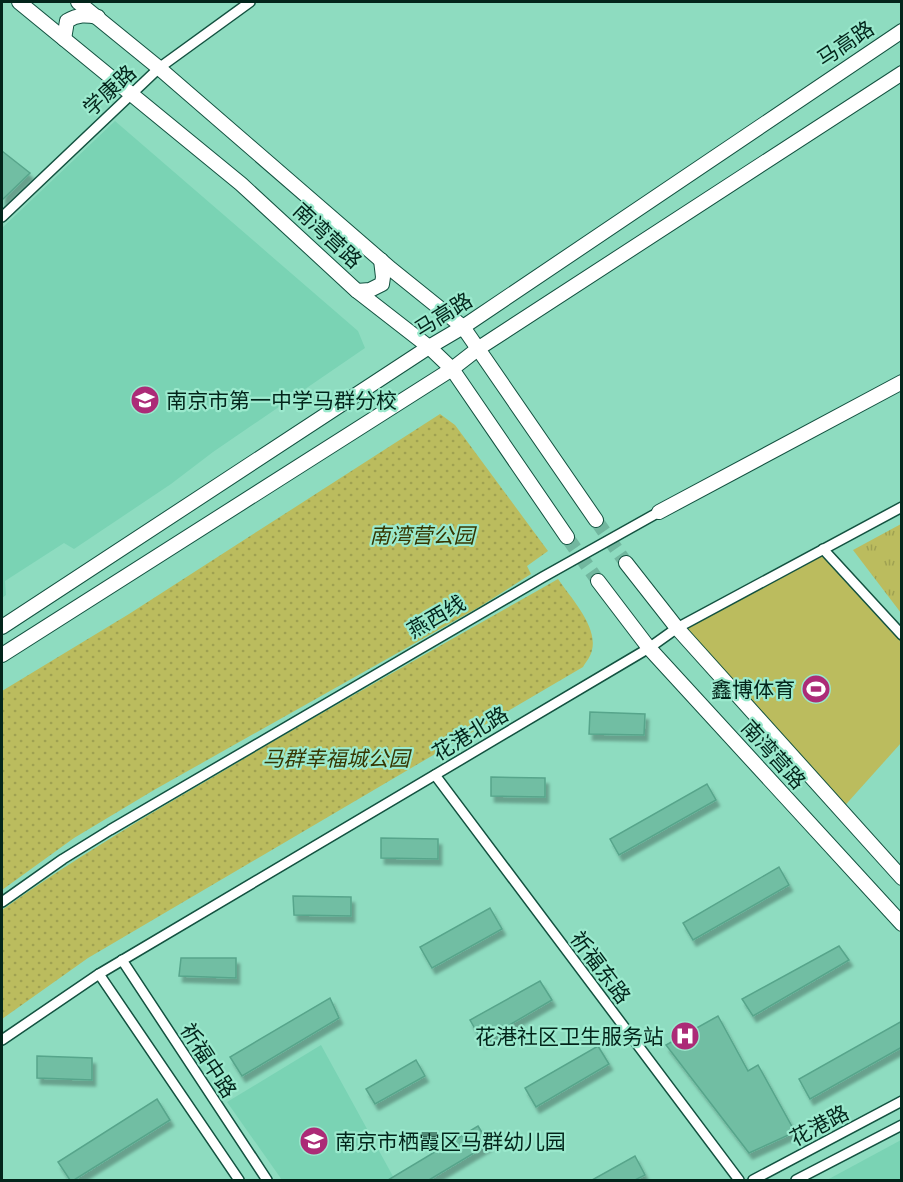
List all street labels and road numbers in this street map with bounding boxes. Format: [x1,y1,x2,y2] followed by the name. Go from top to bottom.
[811,14,879,72] street label: 马高路
[76,58,142,122] street label: 学康路
[288,196,368,274] street label: 南湾营路
[409,285,477,343] street label: 马高路
[402,588,470,644] street label: 燕西线
[427,699,513,767] street label: 花港北路
[735,713,813,795] street label: 南湾营路
[565,925,637,1009] street label: 祈福东路
[174,1017,244,1103] street label: 祈福中路
[785,1098,853,1152] street label: 花港路

